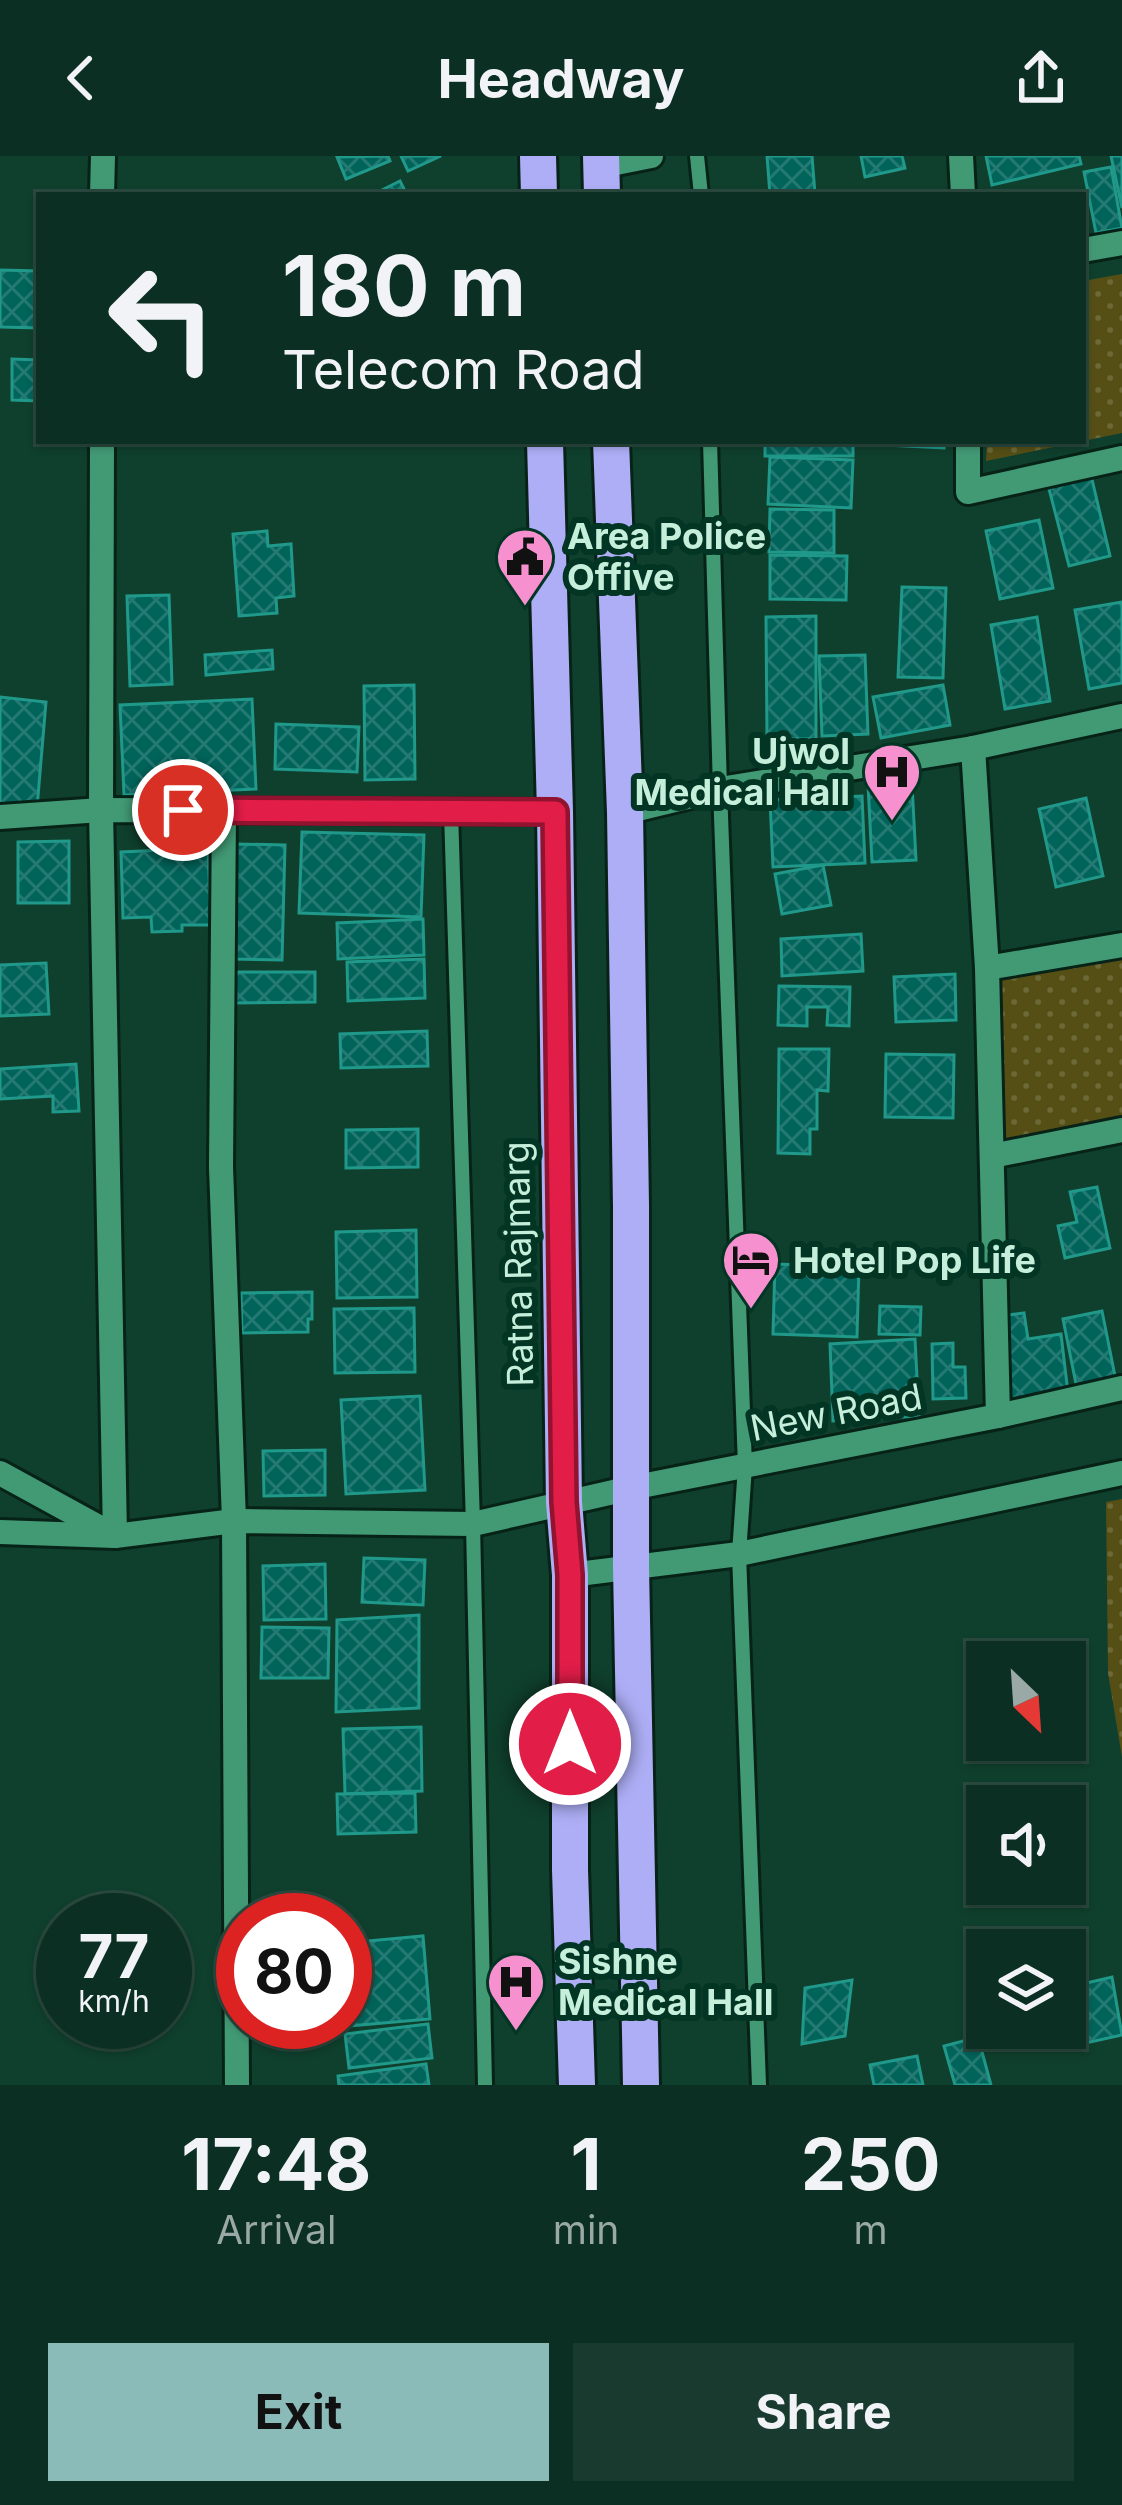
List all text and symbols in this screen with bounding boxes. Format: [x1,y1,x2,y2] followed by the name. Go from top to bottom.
[48,45,114,111] icon: back
[1008,45,1074,111] icon: share
[437,46,685,111] text: Headway
[282,235,526,336] text: 180 m
[84,240,240,396] icon: left
[282,337,645,402] text: Telecom Road
[567,514,766,599] place label: Area Police Offive
[494,526,556,608] public building icon: Area Police Offive
[635,729,850,814] place label: Ujwol Medical Hall
[861,741,923,823] hospital icon: Ujwol Medical Hall
[132,759,234,861] pin
[150,777,216,843] icon: arrive
[494,1141,542,1387] street label: Ratna Rajmarg
[720,1229,782,1311] hotel icon: Hotel Pop Life
[793,1238,1036,1282] place label: Hotel Pop Life
[746,1374,926,1450] street label: New Road
[966,1641,1086,1761] north arrow
[966,1641,1086,2049] map controls
[507,1681,633,1807] position arrow
[966,1785,1086,1905] button: sound
[216,1893,372,2049] speed limit sign: 80
[79,1920,149,1992] text: 77
[966,1929,1086,2049] button: layers
[558,1939,773,2024] place label: Sishne Medical Hall
[485,1951,547,2033] hospital icon: Sishne Medical Hall
[78,1983,150,2019] text: km/h
[181,2120,371,2207] text: 17:48
[571,2120,602,2207] text: 1
[801,2120,941,2207] text: 250
[216,2206,336,2253] text: Arrival
[553,2206,619,2253] text: min
[854,2206,888,2253] text: m
[48,2343,549,2481] button: Exit
[573,2343,1074,2481] button: Share

